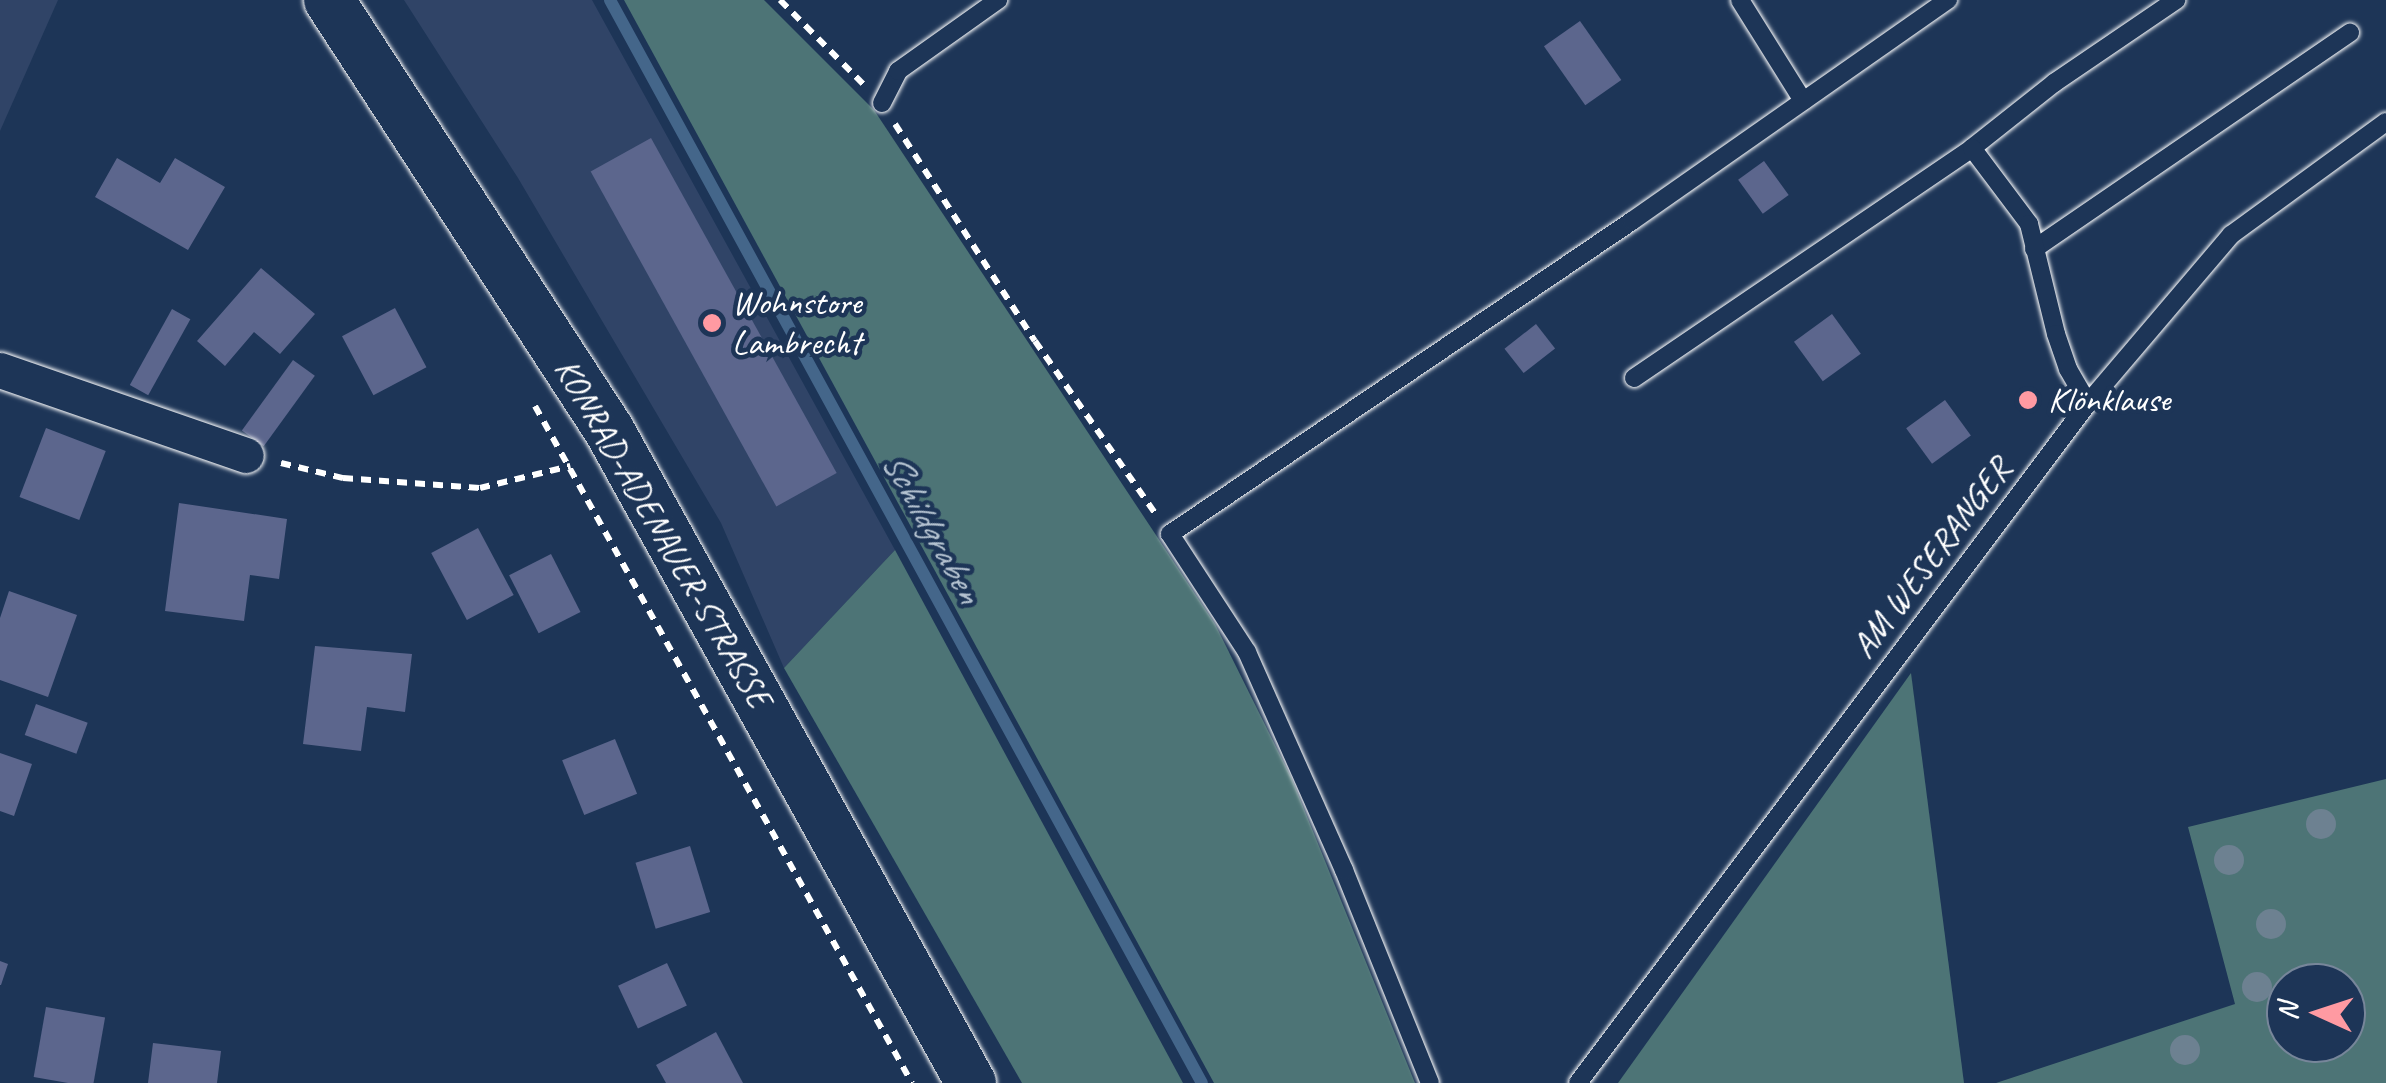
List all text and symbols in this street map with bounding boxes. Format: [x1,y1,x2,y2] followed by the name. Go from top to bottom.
[732,282,861,364] place label: Wohnstore Lambrecht
[701,312,723,334] marker: Wohnstore Lambrecht
[546,351,780,715] street label: KONRAD-ADENAUER-STRASSE
[2048,379,2170,421] place label: Klönklause
[2017,389,2039,411] marker: Klönklause
[872,444,992,610] water label: Schildgraben
[1843,450,2019,666] street label: AM WESERANGER
[2266,963,2366,1063] north arrow
[2270,1002,2305,1021] text: N

